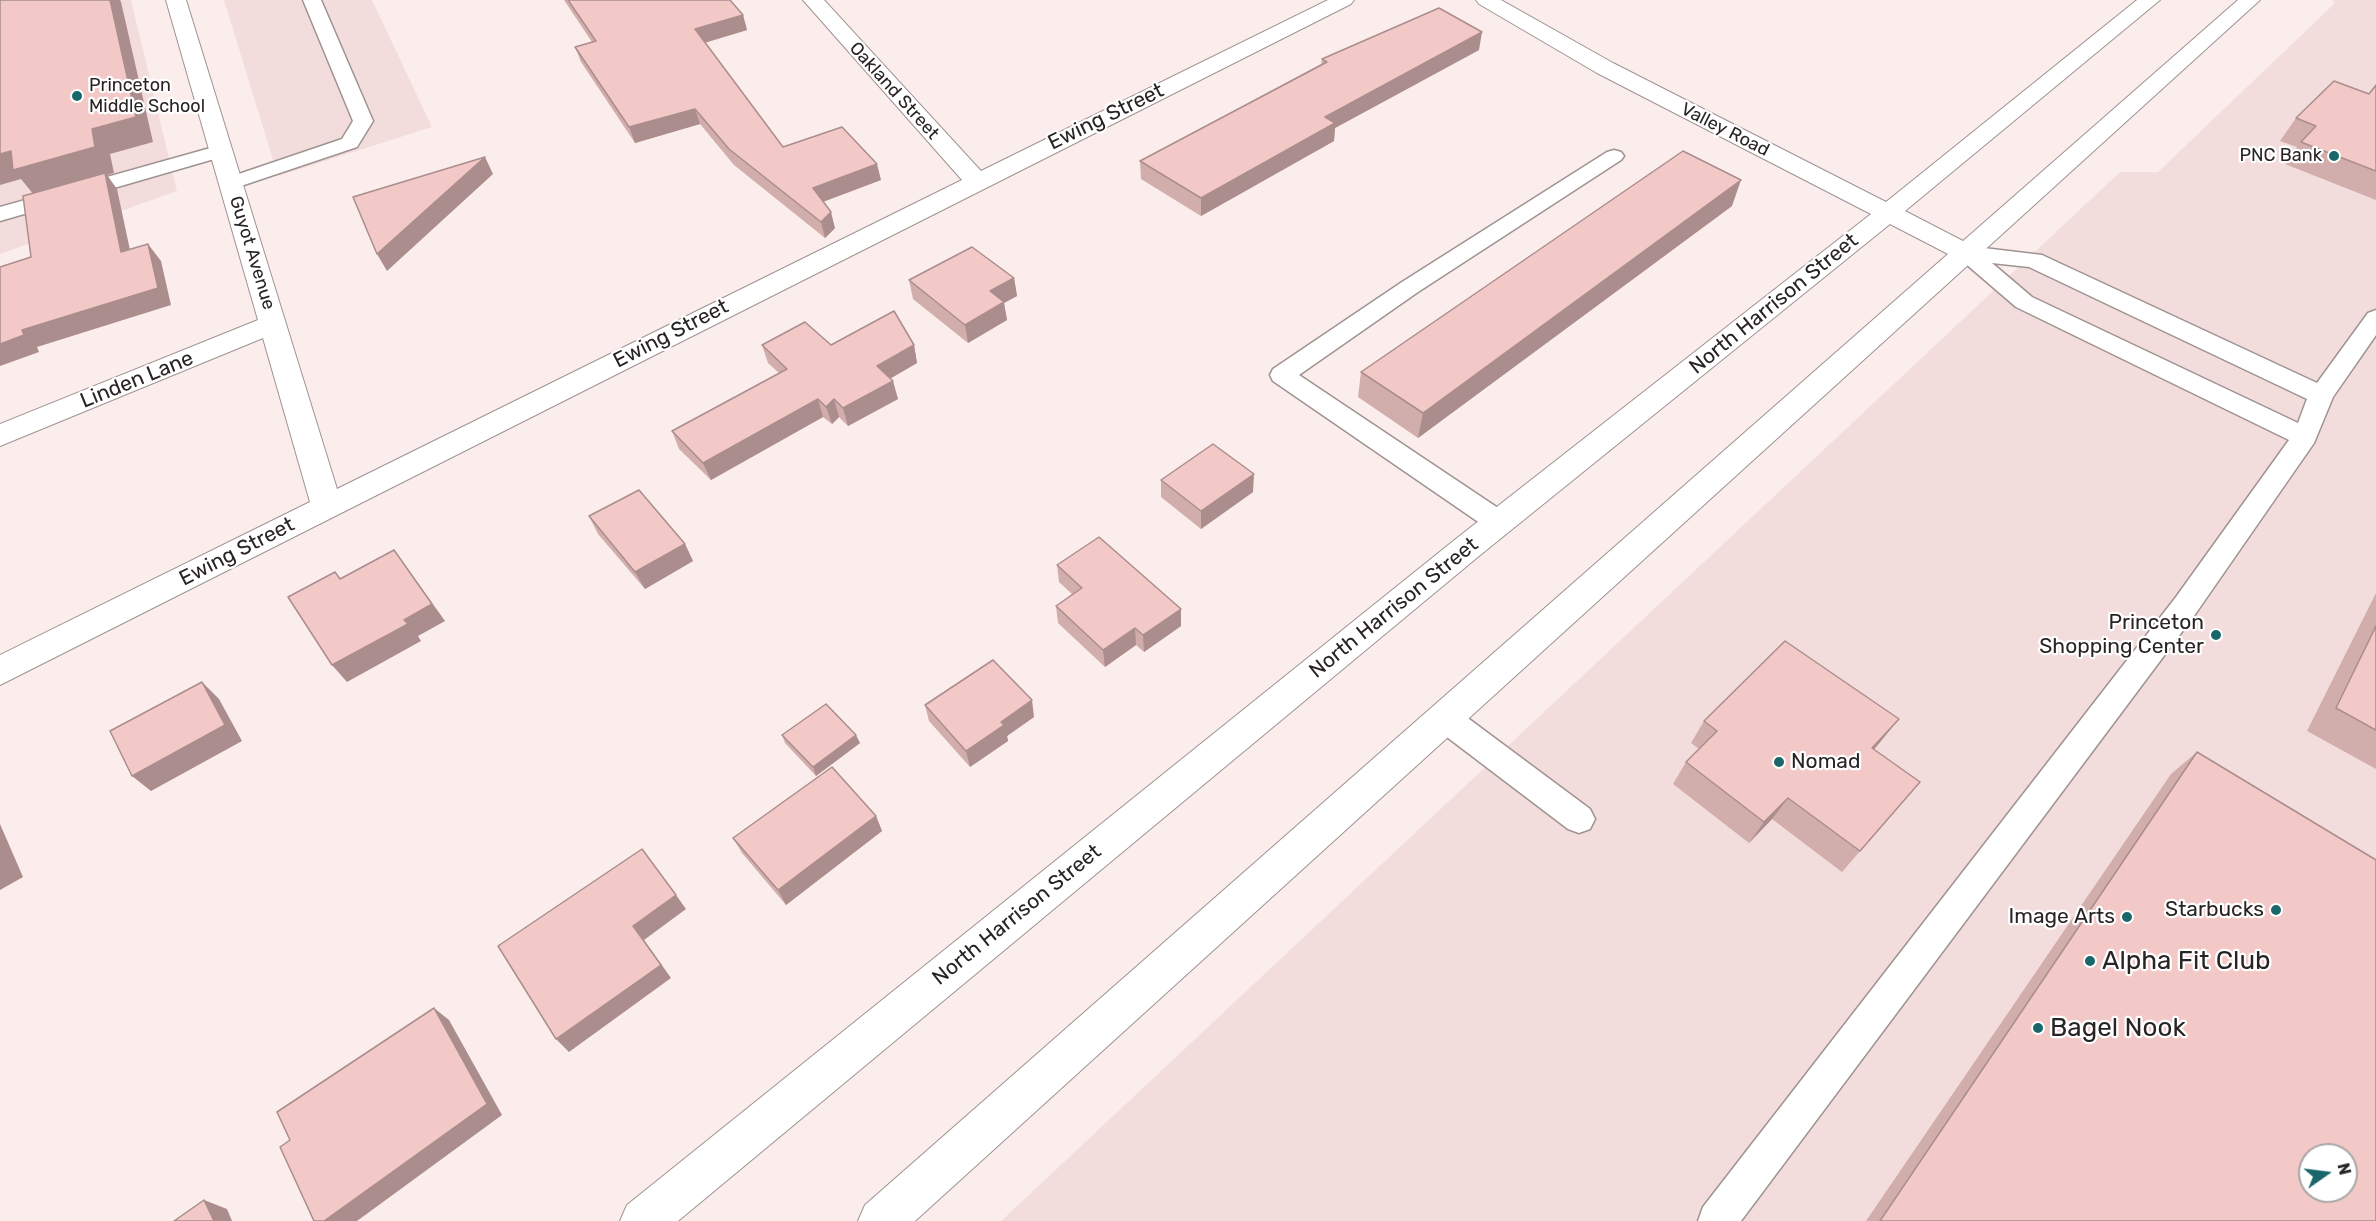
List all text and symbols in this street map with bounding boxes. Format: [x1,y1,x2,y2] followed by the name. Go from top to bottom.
[845,38,943,144] street label: Oakland Street
[89,75,205,118] place label: Princeton Middle School
[1044,78,1168,156] street label: Ewing Street
[70,89,84,103] marker: Princeton Middle School
[1677,99,1773,161] street label: Valley Road
[2239,145,2322,167] place label: PNC Bank
[2327,149,2341,163] marker: PNC Bank
[225,194,279,312] street label: Guyot Avenue
[1685,228,1863,380] street label: North Harrison Street
[609,294,733,374] street label: Ewing Street
[77,346,197,414] street label: Linden Lane
[175,512,299,592] street label: Ewing Street
[1305,532,1483,684] street label: North Harrison Street
[2039,610,2204,660] place label: Princeton Shopping Center
[2209,628,2223,642] marker: Princeton Shopping Center
[1791,749,1860,775] place label: Nomad
[1772,755,1786,769] marker: Nomad
[928,839,1106,991] street label: North Harrison Street
[2165,897,2264,923] place label: Starbucks
[2269,903,2283,917] marker: Starbucks
[2009,904,2115,930] place label: Image Arts
[2120,910,2134,924] marker: Image Arts
[2102,945,2271,977] place label: Alpha Fit Club
[2083,954,2097,968] marker: Alpha Fit Club
[2050,1012,2186,1044] place label: Bagel Nook
[2031,1021,2045,1035] marker: Bagel Nook
[2298,1143,2358,1203] north arrow
[2333,1161,2355,1177] text: N

